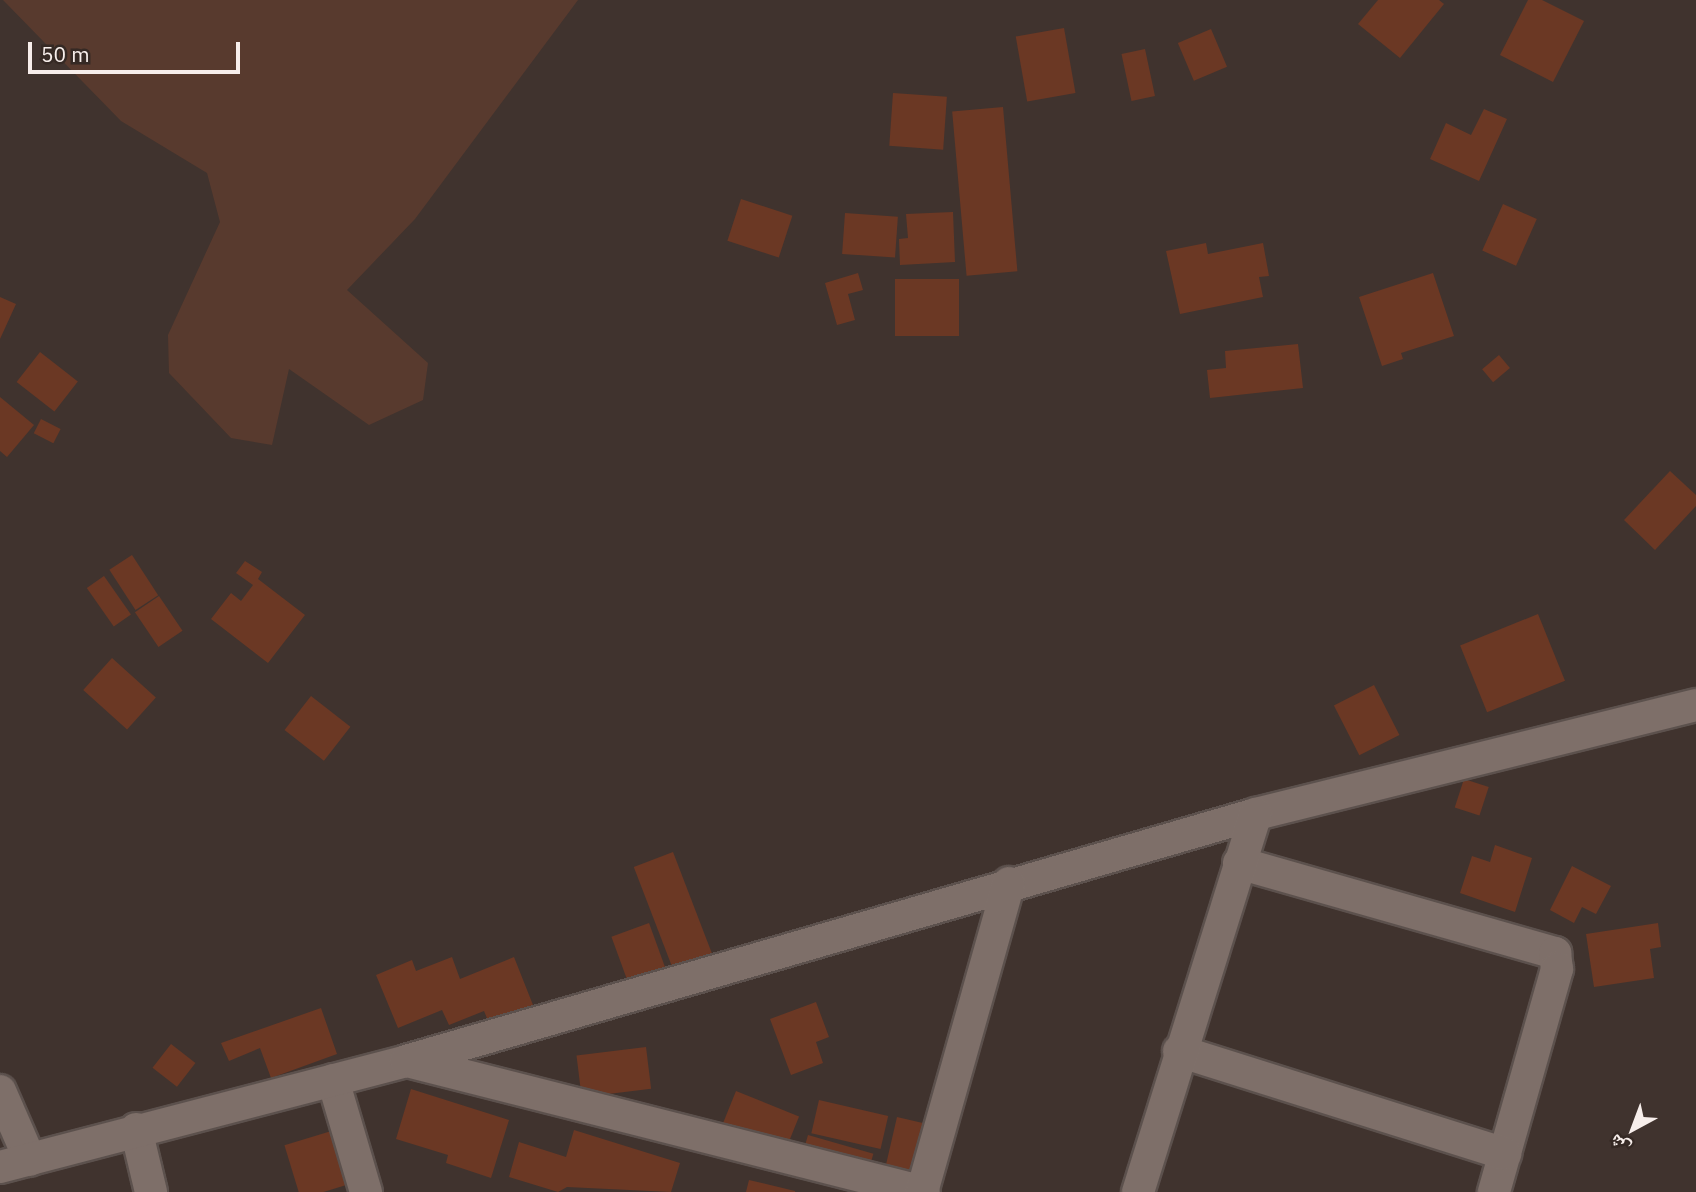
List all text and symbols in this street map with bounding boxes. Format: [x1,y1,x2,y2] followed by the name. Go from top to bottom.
[32,28,243,72] scale bar
[41,40,90,68] text: 50 m
[1598,1094,1668,1164] north arrow
[1604,1129,1635,1161] text: ش

